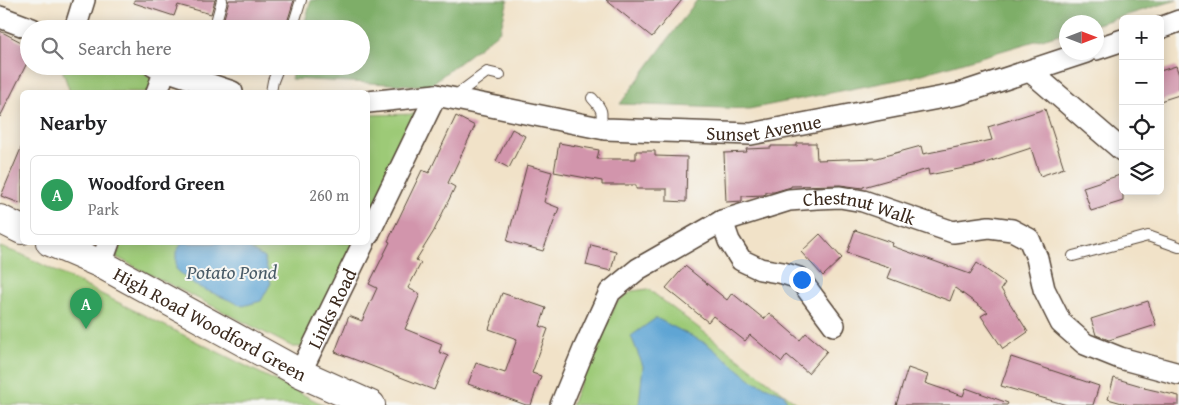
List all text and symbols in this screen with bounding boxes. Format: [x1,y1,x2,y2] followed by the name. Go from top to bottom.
[1059,15,1104,60] north arrow
[1119,15,1164,195] map controls
[1119,15,1164,60] button: +
[20,20,370,75] search box
[38,34,66,62] icon: search
[78,34,172,62] text: Search here
[1119,60,1164,105] button: −
[1119,105,1164,150] button: locate
[40,107,107,138] text: Nearby
[706,107,824,148] street label: Sunset Avenue
[1119,150,1164,195] button: layers
[88,169,225,197] text: Woodford Green
[52,183,62,207] text: A
[309,183,349,207] text: 260 m
[802,183,920,232] street label: Chestnut Walk
[88,197,119,221] text: Park
[186,257,278,286] water label: Potato Pond
[109,260,311,388] street label: High Road Woodford Green
[300,263,364,353] street label: Links Road
[789,267,815,293] your location
[70,288,102,329] pin: A

